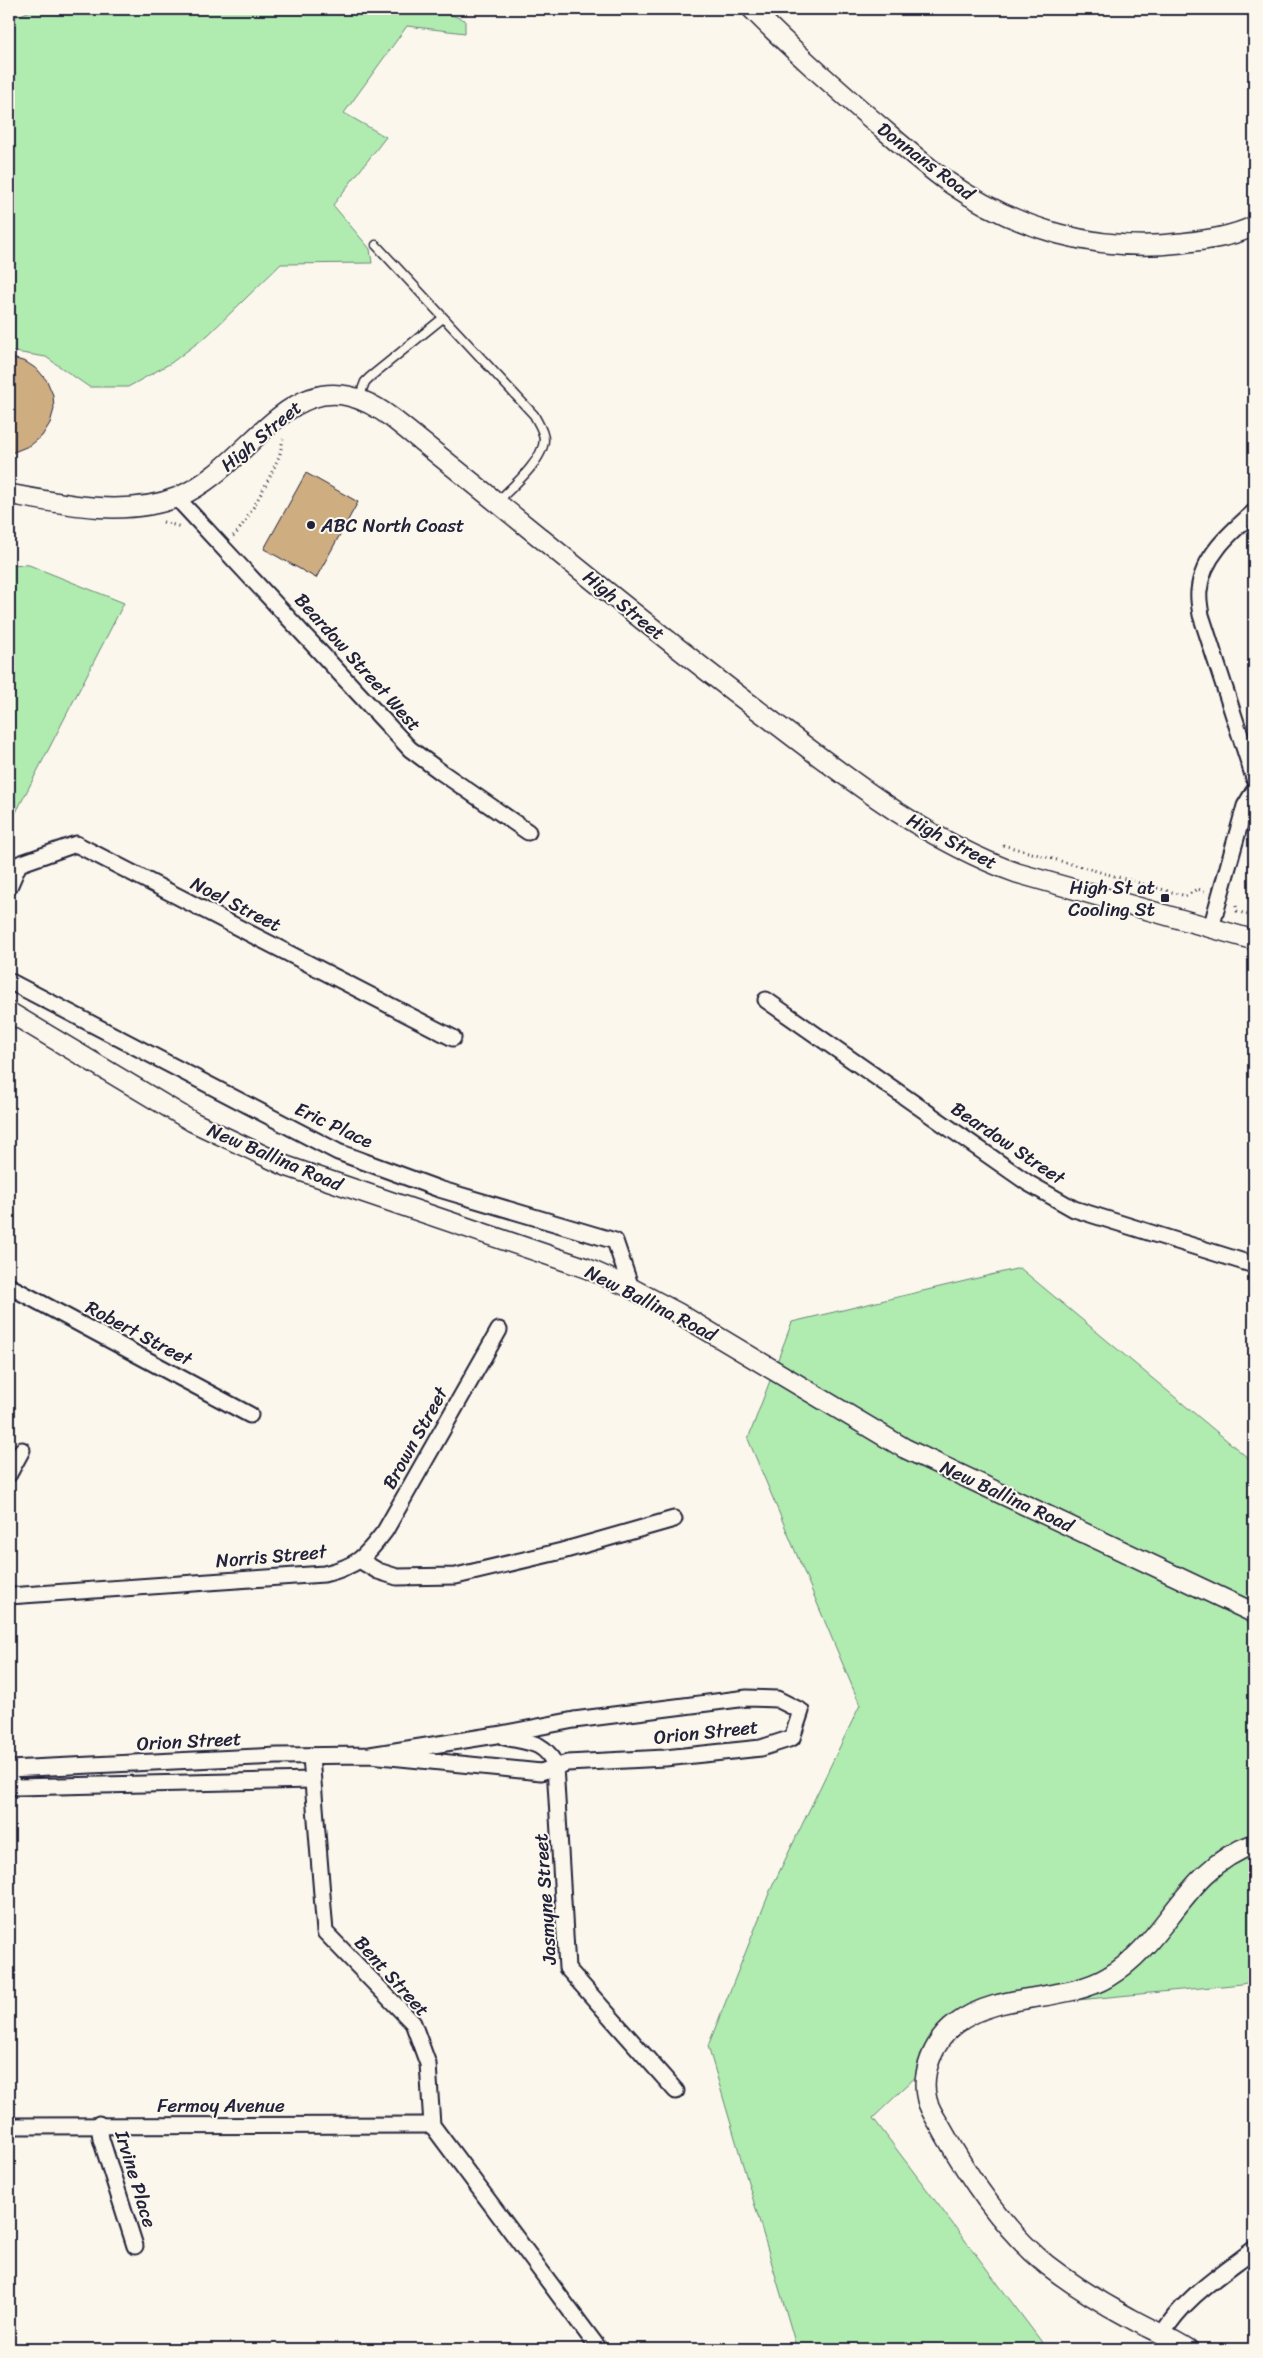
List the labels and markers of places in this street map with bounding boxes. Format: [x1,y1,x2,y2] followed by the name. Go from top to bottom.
[320,509,464,542] place label: ABC North Coast
[305,519,317,531] marker: ABC North Coast
[1068,871,1155,926] place label: High St at Cooling St
[1159,892,1171,904] marker: High St at Cooling St

